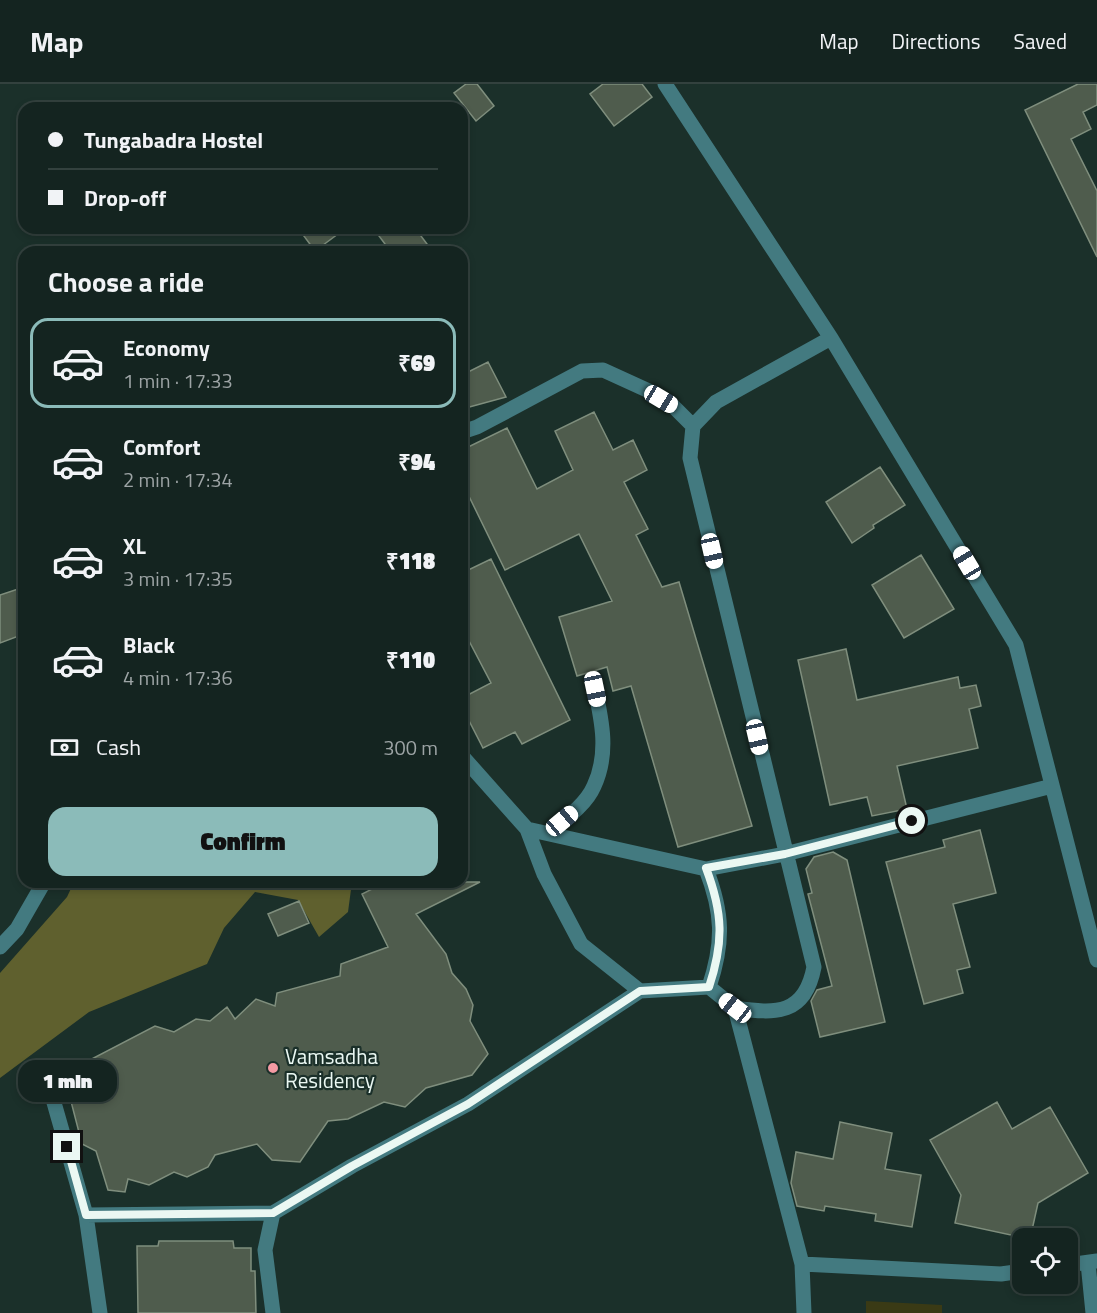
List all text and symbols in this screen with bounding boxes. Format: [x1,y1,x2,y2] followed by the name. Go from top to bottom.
[30,20,84,63] text: Map
[819,25,859,57] text: Map
[892,25,981,57] text: Directions
[1014,25,1067,57] text: Saved
[84,123,263,157] text: Tungabadra Hostel
[84,181,166,215] text: Drop-off
[48,261,204,302] text: Choose a ride
[123,331,210,365] text: Economy
[51,336,105,390] icon: car
[398,346,435,380] text: ₹69
[123,365,233,396] text: 1 min · 17:33
[641,382,681,416] car
[123,430,201,464] text: Comfort
[51,435,105,489] icon: car
[398,445,435,479] text: ₹94
[123,464,233,495] text: 2 min · 17:34
[123,529,146,563] text: XL
[699,531,725,571] car
[51,534,105,588] icon: car
[950,543,984,583] car
[386,544,435,578] text: ₹118
[123,563,233,594] text: 3 min · 17:35
[123,628,175,662] text: Black
[51,633,105,687] icon: car
[386,643,435,677] text: ₹110
[123,662,233,693] text: 4 min · 17:36
[582,670,608,708] car
[744,717,770,757] car
[96,730,141,764] text: Cash
[48,731,81,764] icon: cash
[383,732,438,763] text: 300 m
[542,803,582,839] car
[48,807,438,876] button: Confirm
[898,807,925,834] route start
[715,990,755,1026] car
[285,1040,378,1096] place label: Vamsadha Residency
[17,1060,116,1102] callout: 1 min
[266,1061,280,1075] marker: Vamsadha Residency
[43,1065,92,1096] text: 1 min
[53,1133,80,1160] route end
[1012,1228,1078,1294] map controls
[1012,1228,1078,1294] button: locate

